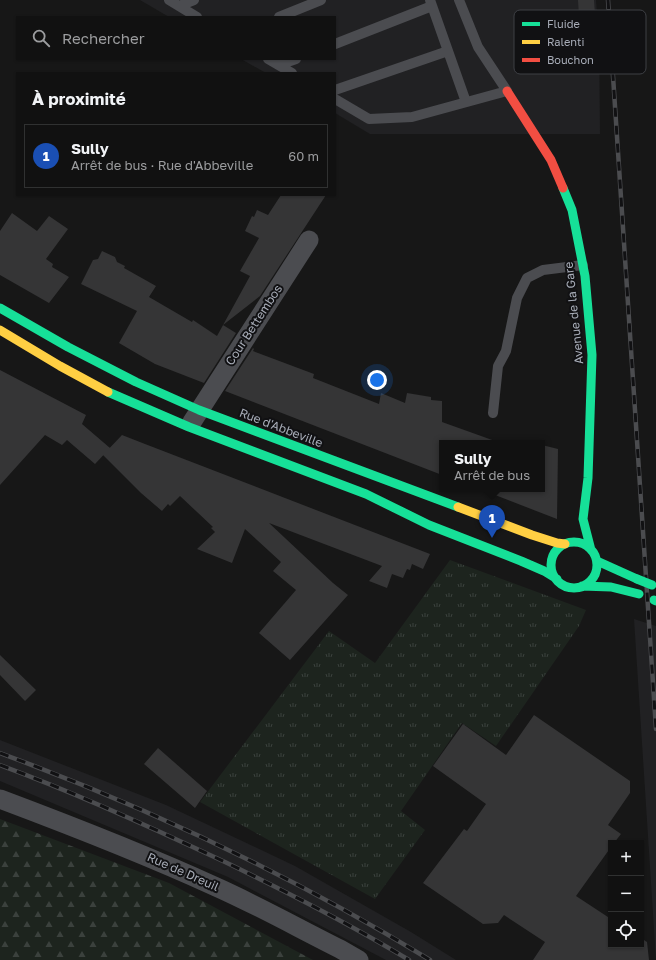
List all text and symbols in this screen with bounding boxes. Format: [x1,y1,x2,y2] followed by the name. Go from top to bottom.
[514,10,646,74] legend
[16,16,336,60] search box
[547,17,580,30] text: Fluide
[30,27,52,49] icon: search
[62,29,145,47] text: Rechercher
[547,35,584,48] text: Ralenti
[547,53,594,66] text: Bouchon
[32,88,126,109] text: À proximité
[71,139,109,157] text: Sully
[43,148,49,164] text: 1
[288,148,319,164] text: 60 m
[71,157,253,173] text: Arrêt de bus · Rue d'Abbeville
[561,261,586,365] street label: Avenue de la Gare
[222,282,285,368] street label: Cour Bettembos
[367,370,387,390] your location
[237,405,325,450] street label: Rue d'Abbeville
[439,440,545,492] popup
[454,449,492,467] text: Sully
[454,467,530,483] text: Arrêt de bus
[479,505,505,538] pin: 1
[608,840,644,948] map controls
[608,840,644,876] button: +
[145,849,221,894] street label: Rue de Dreuil
[608,876,644,912] button: −
[608,912,644,948] button: locate

